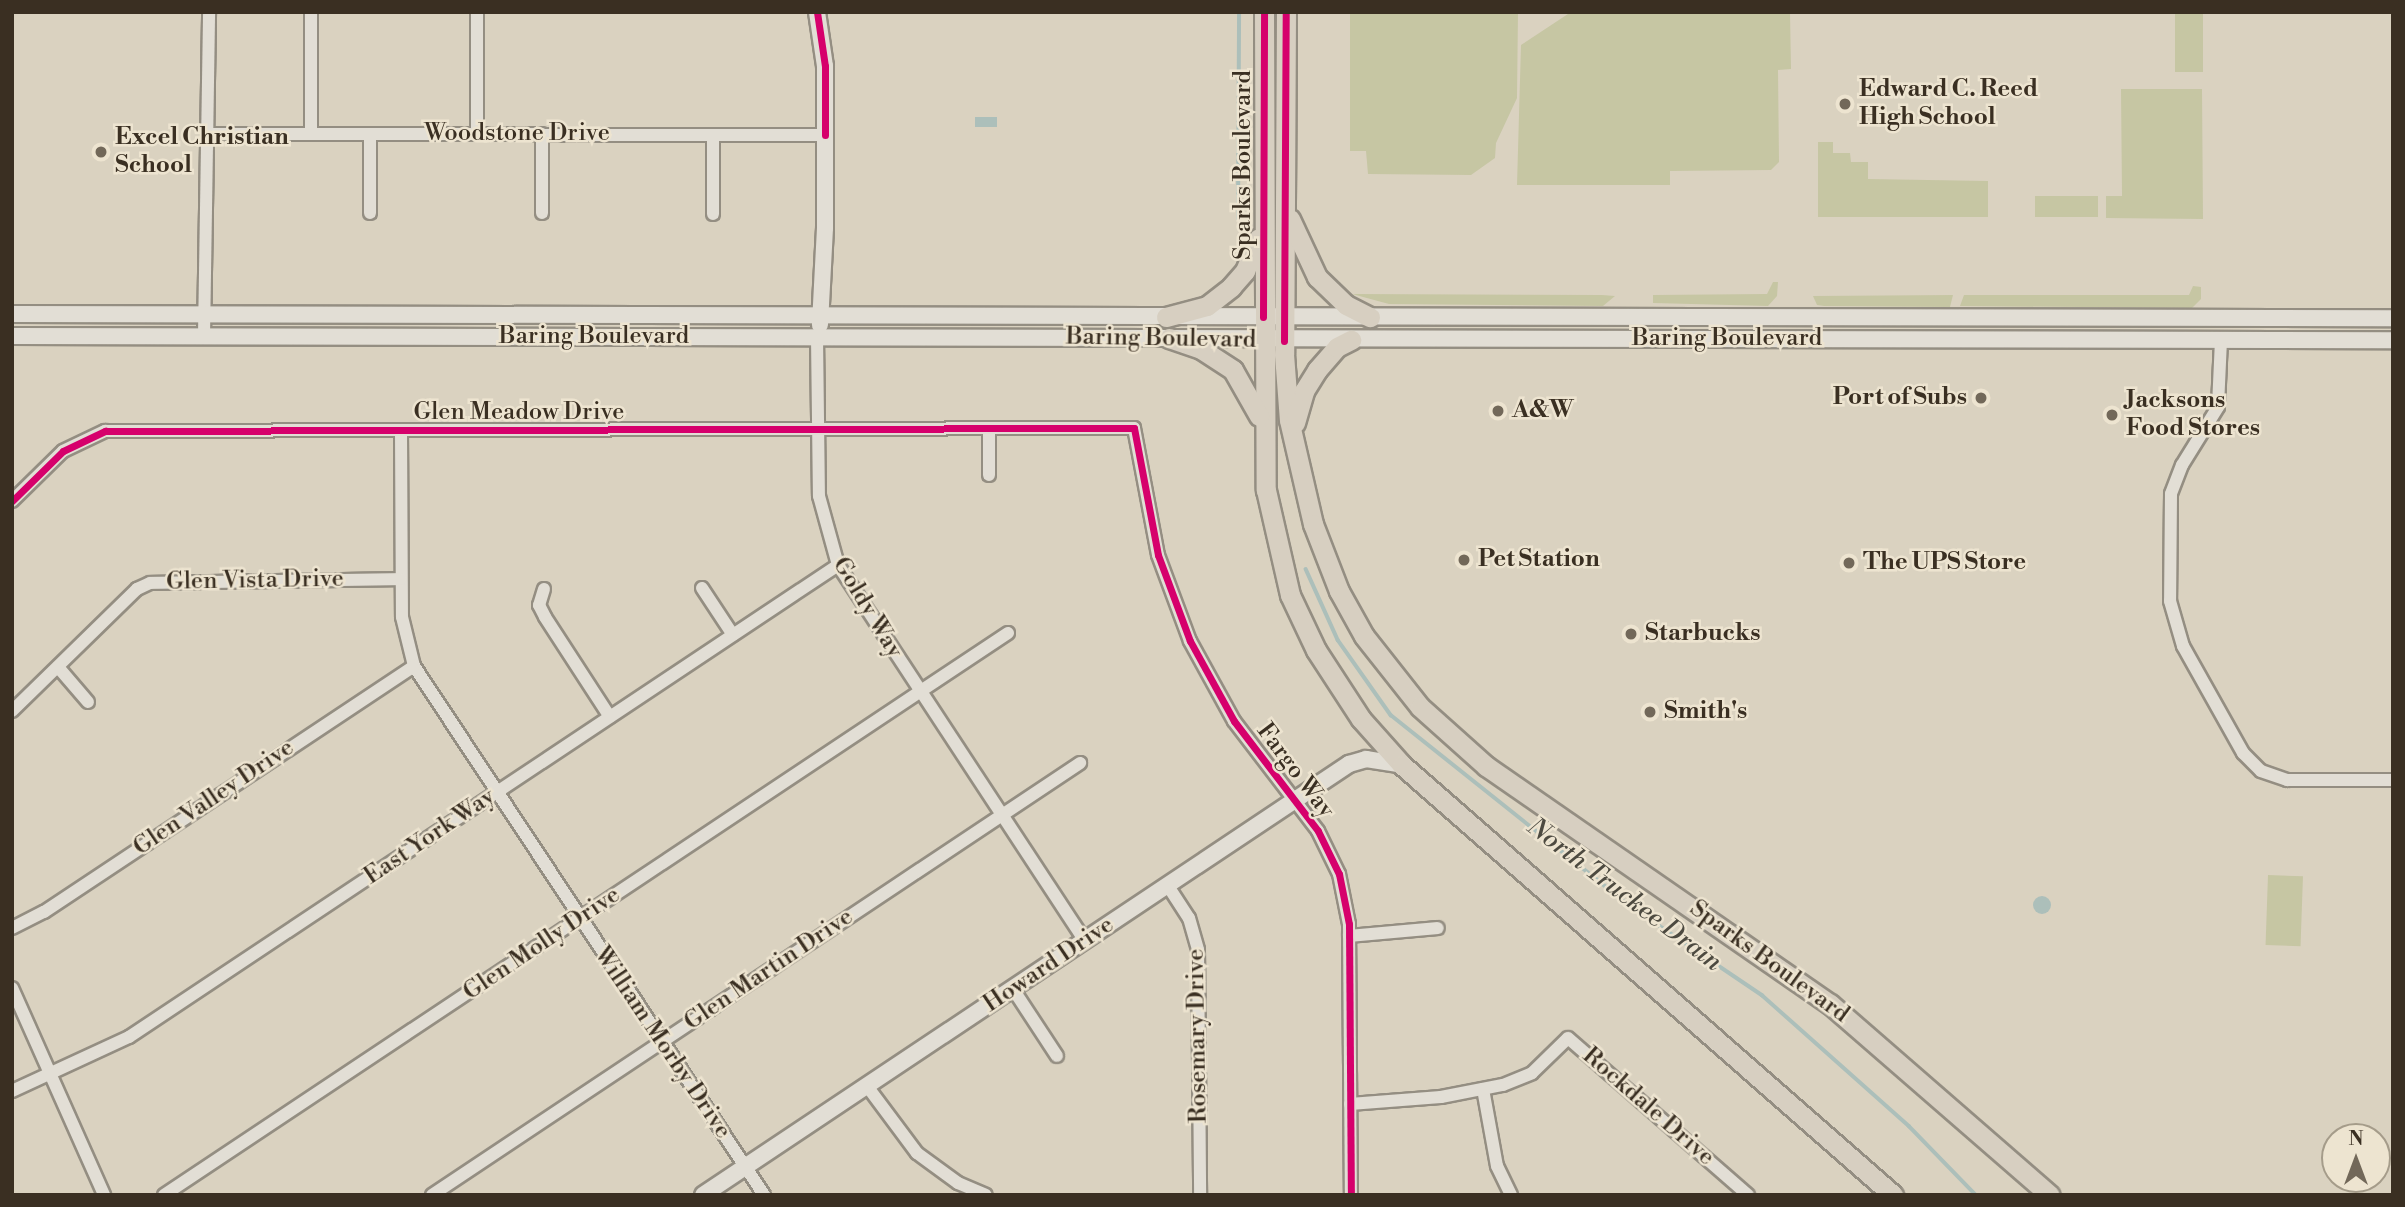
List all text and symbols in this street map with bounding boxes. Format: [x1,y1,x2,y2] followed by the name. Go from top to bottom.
[1230,70,1258,260] street label: Sparks Boulevard
[1859,76,2038,132] place label: Edward C. Reed High School
[1837,96,1853,112] marker: Edward C. Reed High School
[424,120,610,148] street label: Woodstone Drive
[115,124,289,180] place label: Excel Christian School
[93,144,109,160] marker: Excel Christian School
[499,323,689,351] street label: Baring Boulevard
[1066,323,1256,355] street label: Baring Boulevard
[1632,325,1822,353] street label: Baring Boulevard
[1833,384,1967,412] place label: Port of Subs
[2126,387,2260,443] place label: Jacksons Food Stores
[1973,390,1989,406] marker: Port of Subs
[1512,397,1574,425] place label: A&W
[414,399,624,427] street label: Glen Meadow Drive
[1490,403,1506,419] marker: A&W
[2104,407,2120,423] marker: Jacksons Food Stores
[1478,546,1600,574] place label: Pet Station
[1863,549,2026,577] place label: The UPS Store
[826,552,908,664] street label: Goldy Way
[1456,552,1472,568] marker: Pet Station
[1841,555,1857,571] marker: The UPS Store
[166,565,344,597] street label: Glen Vista Drive
[1645,620,1761,648] place label: Starbucks
[1623,626,1639,642] marker: Starbucks
[1664,698,1747,726] place label: Smith's
[1642,704,1658,720] marker: Smith's
[1250,718,1340,824] street label: Fargo Way
[128,734,300,862] street label: Glen Valley Drive
[359,783,501,891] street label: East York Way
[1520,812,1728,978] water label: North Truckee Drain
[458,881,626,1007] street label: Glen Molly Drive
[1684,895,1854,1029] street label: Sparks Boulevard
[679,903,859,1037] street label: Glen Martin Drive
[978,911,1120,1019] street label: Howard Drive
[587,942,737,1144] street label: William Morby Drive
[1182,948,1214,1124] street label: Rosemary Drive
[1576,1042,1720,1172] street label: Rockdale Drive
[2321,1123,2391,1193] north arrow
[2348,1127,2364,1151] text: N

